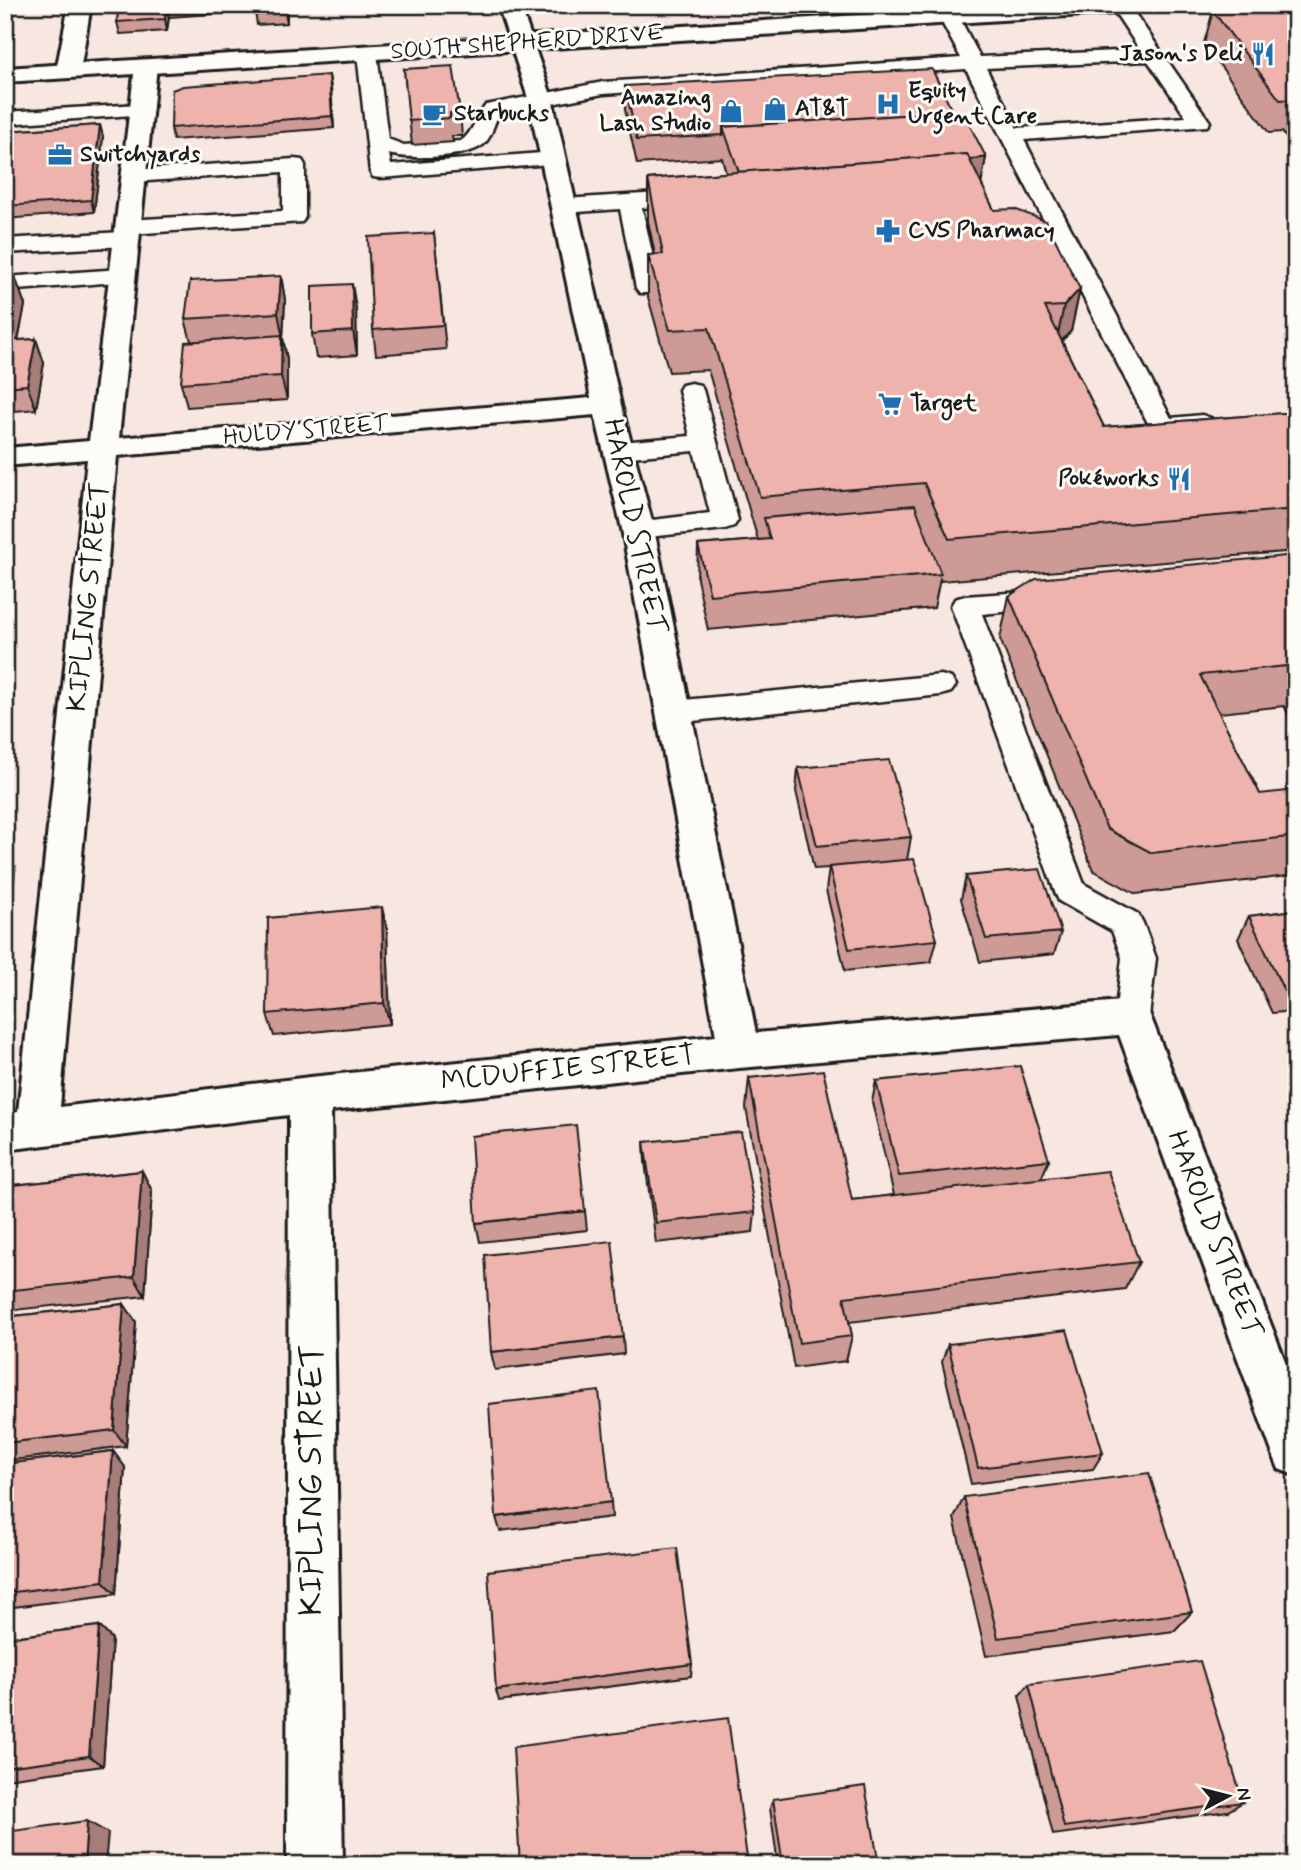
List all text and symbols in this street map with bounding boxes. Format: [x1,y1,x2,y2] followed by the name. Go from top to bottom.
[390,19,664,67] street label: SOUTH SHEPHERD DRIVE
[1119,39,1244,69] place label: Jason's Deli
[1249,40,1277,68] restaurant icon: Jason's Deli
[908,76,1037,135] place label: Equity Urgent Care
[600,83,711,139] place label: Amazing Lash Studio
[874,90,902,118] hospital icon: Equity Urgent Care
[795,94,849,124] place label: AT&T
[761,95,789,123] shop icon: AT&T
[717,97,745,125] shop icon: Amazing Lash Studio
[454,99,550,129] place label: Starbucks
[420,100,448,128] cafe icon: Starbucks
[80,140,201,170] place label: Switchyards
[46,141,74,169] office icon: Switchyards
[908,216,1055,246] place label: CVS Pharmacy
[874,217,902,245] pharmacy icon: CVS Pharmacy
[910,389,977,421] place label: Target
[876,390,904,418] supermarket icon: Target
[222,409,391,453] street label: HULDY STREET
[593,415,675,638] street label: HAROLD STREET
[1058,464,1160,494] place label: Pokéworks
[1165,465,1193,493] restaurant icon: Pokéworks
[59,480,119,714] street label: KIPLING STREET
[439,1037,697,1101] street label: MCDUFFIE STREET
[1158,1125,1271,1344] street label: HAROLD STREET
[290,1344,334,1616] street label: KIPLING STREET
[1192,1762,1262,1832] north arrow
[1230,1786,1257,1802] text: N

